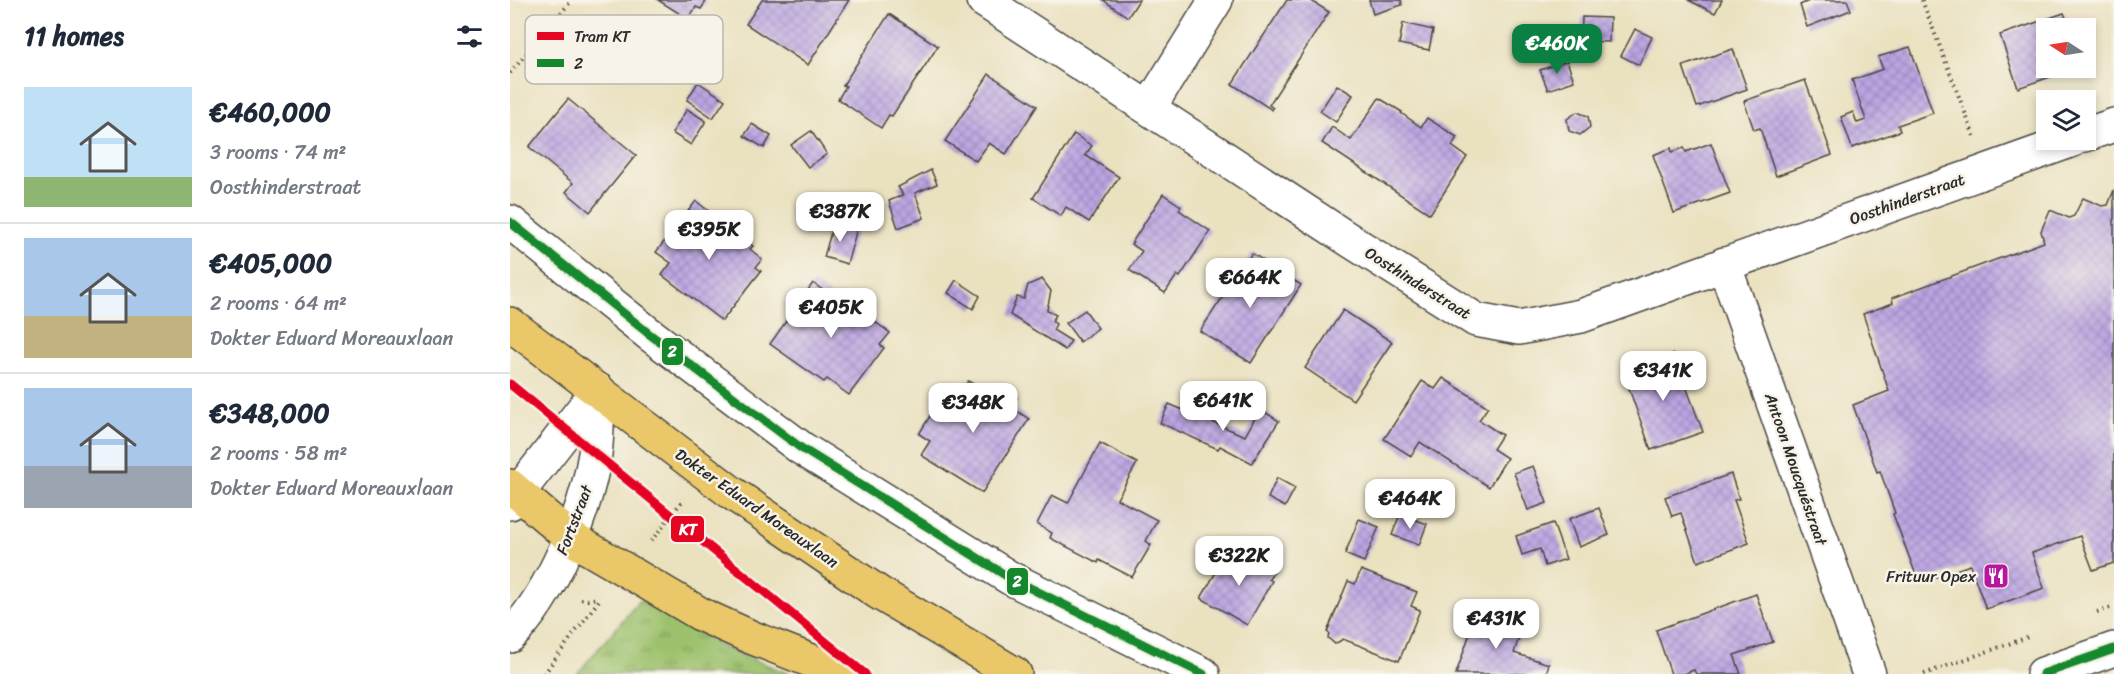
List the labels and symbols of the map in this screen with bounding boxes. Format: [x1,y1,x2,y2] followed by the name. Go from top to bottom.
[525,15,723,84] legend
[2036,18,2096,78] north arrow
[574,22,631,51] text: Tram KT
[1515,24,1599,75] pin: €460K
[574,49,583,78] text: 2
[1845,165,1969,233] street label: Oosthinderstraat
[798,192,882,243] pin: €387K
[667,210,751,261] pin: €395K
[1359,239,1477,327] street label: Oosthinderstraat
[1208,258,1292,309] pin: €664K
[789,288,873,339] pin: €405K
[661,337,684,366] line badge: 2
[666,337,677,366] text: 2
[1621,351,1705,402] pin: €341K
[1181,381,1265,432] pin: €641K
[931,383,1015,434] pin: €348K
[1756,388,1836,550] street label: Antoon Moucquéstraat
[669,440,845,576] street label: Dokter Eduard Moreauxlaan
[1368,479,1452,530] pin: €464K
[547,480,601,559] street label: Fortstraat
[670,515,705,543] line badge: KT
[678,515,699,544] text: KT
[1197,536,1281,587] pin: €322K
[1981,561,2011,591] restaurant icon: Frituur Opex
[1886,562,1977,591] place label: Frituur Opex
[1006,567,1029,596] line badge: 2
[1011,567,1022,596] text: 2
[1454,599,1538,650] pin: €431K

